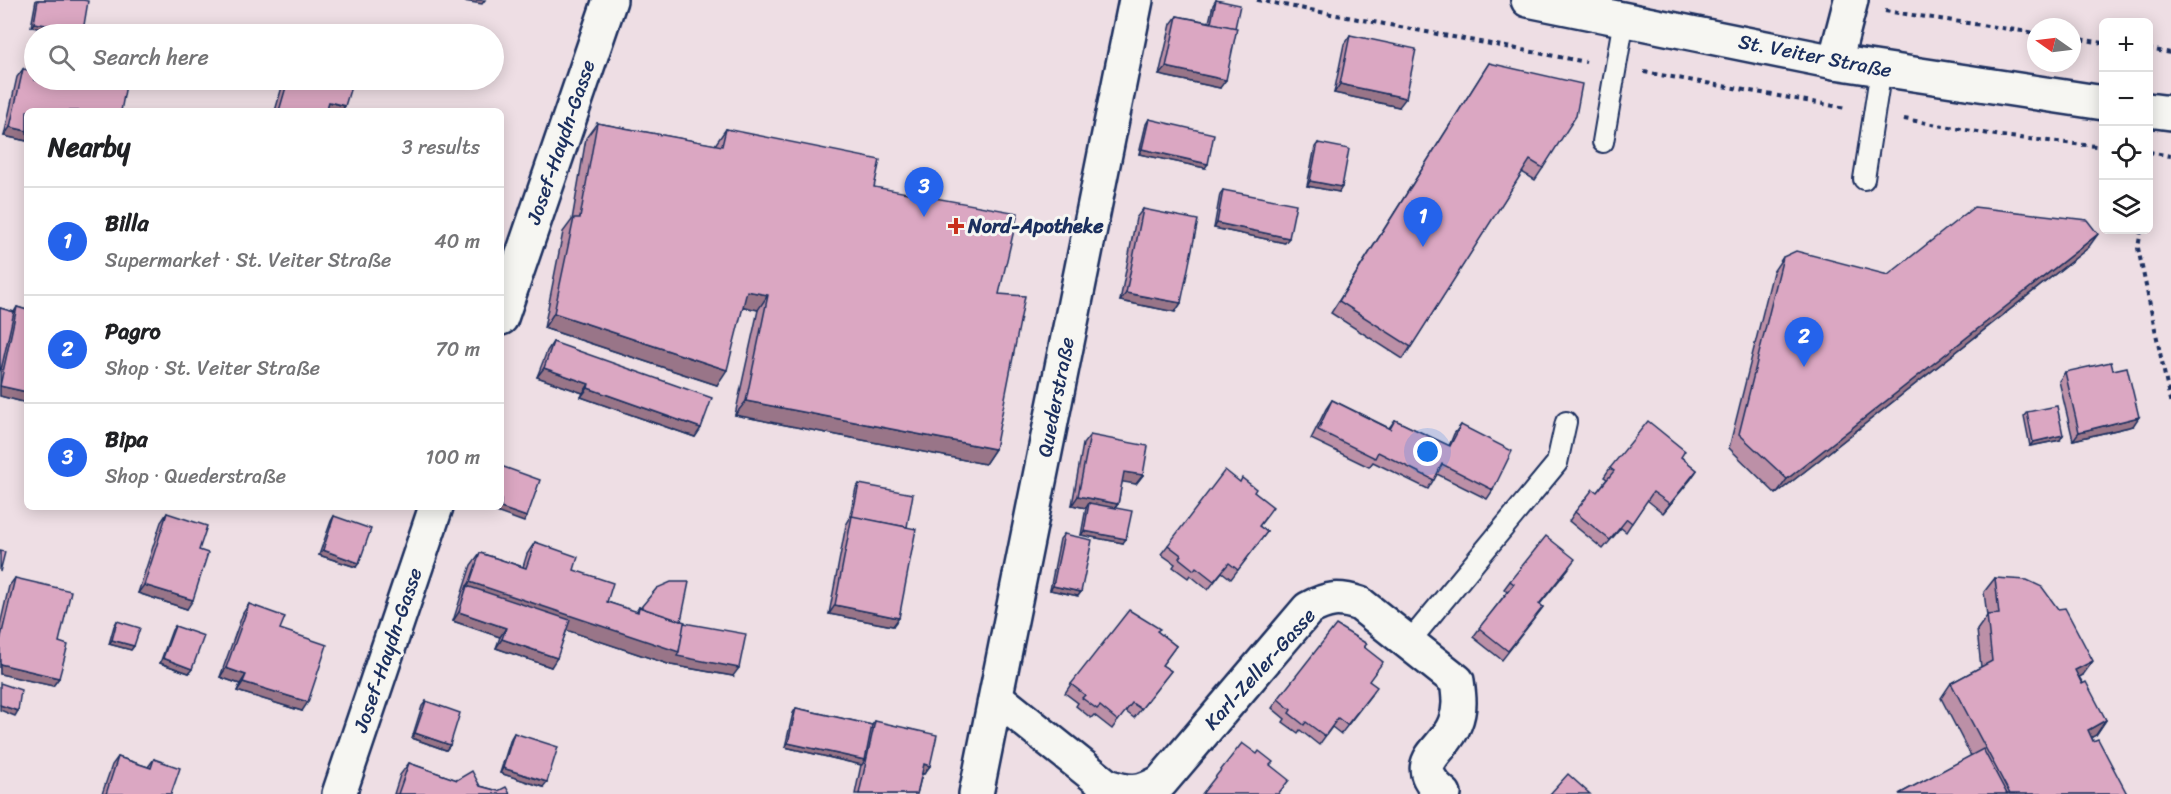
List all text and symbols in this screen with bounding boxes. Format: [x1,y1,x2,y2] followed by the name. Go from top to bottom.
[2027,18,2081,72] north arrow
[2099,18,2153,234] map controls
[2099,18,2153,72] button: +
[24,24,504,90] search box
[1735,24,1895,88] street label: St. Veiter Straße
[93,38,209,77] text: Search here
[45,41,78,74] icon: search
[516,55,606,230] street label: Josef-Haydn-Gasse
[2099,72,2153,126] button: −
[48,124,130,170] text: Nearby
[2099,126,2153,180] button: locate
[402,130,480,165] text: 3 results
[904,168,944,217] pin: 3
[2099,180,2153,234] button: layers
[1404,198,1442,247] pin: 1
[105,204,149,243] text: Billa
[967,209,1104,244] place label: Nord-Apotheke
[949,219,963,233] marker: Nord-Apotheke
[63,224,72,259] text: 1
[434,224,480,259] text: 40 m
[105,243,391,278] text: Supermarket · St. Veiter Straße
[105,312,161,351] text: Pagro
[1784,318,1824,367] pin: 2
[62,332,73,367] text: 2
[435,332,480,367] text: 70 m
[1027,334,1085,460] street label: Quederstraße
[105,351,320,386] text: Shop · St. Veiter Straße
[105,420,148,459] text: Bipa
[1413,437,1442,466] your location
[62,440,73,475] text: 3
[426,440,480,475] text: 100 m
[105,459,286,494] text: Shop · Quederstraße
[343,563,433,738] street label: Josef-Haydn-Gasse
[1195,600,1325,738] street label: Karl-Zeller-Gasse

